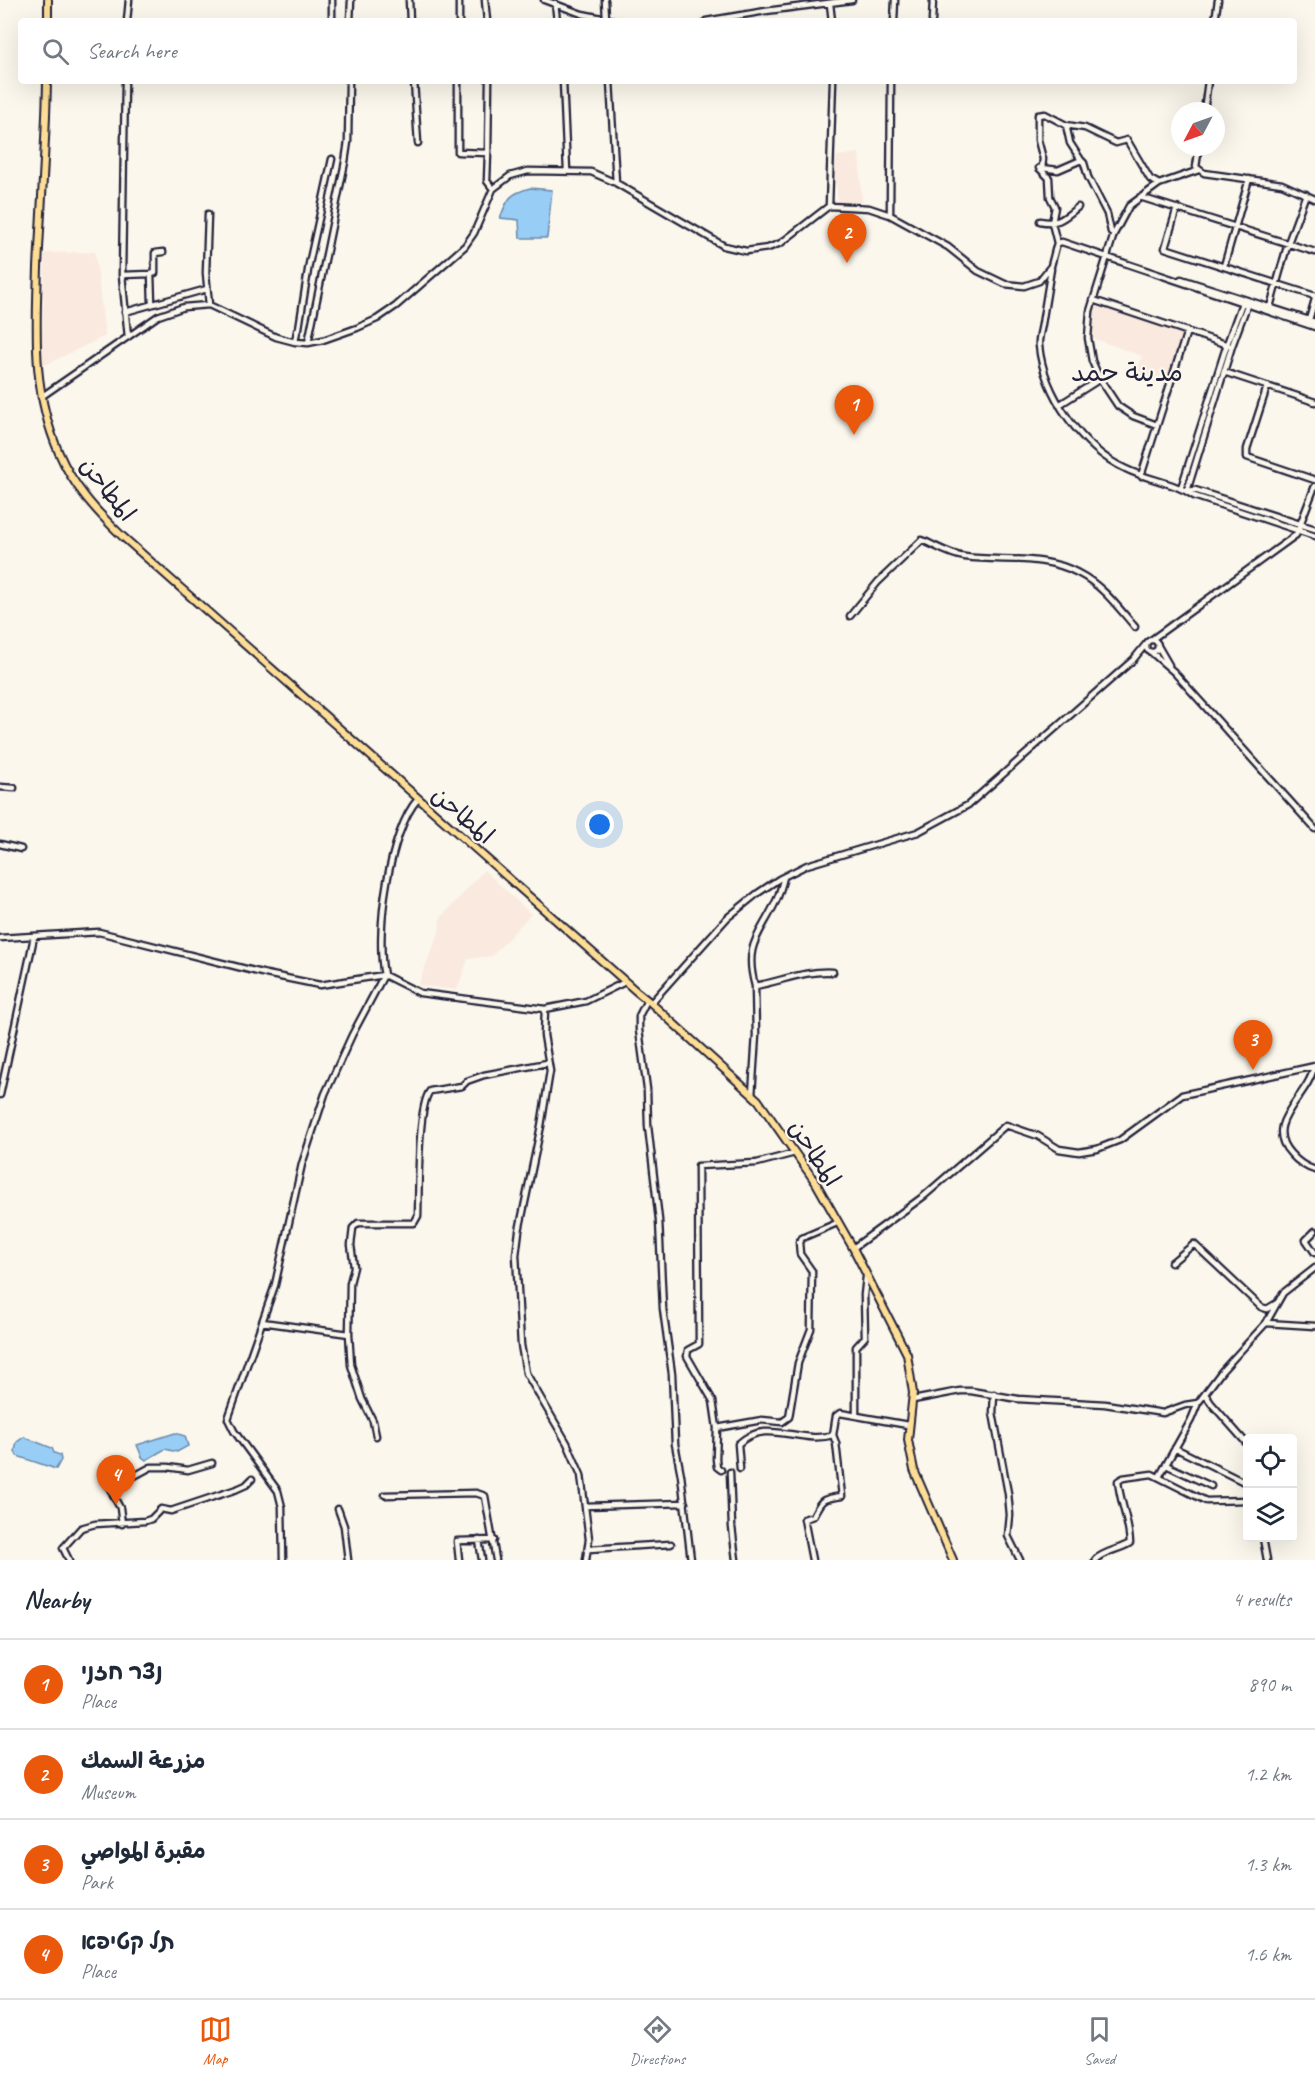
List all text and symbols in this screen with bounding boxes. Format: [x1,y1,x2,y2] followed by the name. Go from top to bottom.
[18,18,1297,84] search box
[39,35,72,68] icon: search
[87,37,177,65] text: Search here
[1171,102,1225,156] north arrow
[828,214,866,263] pin: 2
[1071,356,1183,389] district label: مدينة حمد
[834,386,874,435] pin: 1
[74,451,142,527] street label: المطاحن
[425,780,501,850] street label: المطاحن
[585,810,614,839] your location
[1234,1020,1272,1070] pin: 3
[782,1114,848,1192] street label: المطاحن
[1243,1434,1297,1542] map controls
[1243,1434,1297,1488] button: locate
[96,1456,136,1505] pin: 4
[1243,1488,1297,1542] button: layers
[24,1583,89,1616] text: Nearby
[1232,1587,1291,1612] text: 4 results
[81,1658,163,1686] text: נצר חזני
[39,1672,48,1697] text: 1
[1248,1672,1291,1697] text: 890 m
[81,1689,116,1714] text: Place
[81,1747,205,1775] text: مزرعة السمك
[39,1762,48,1787] text: 2
[1245,1762,1291,1787] text: 1.2 km
[81,1780,136,1805] text: Museum
[81,1837,205,1865] text: مقبرة المواصي
[39,1852,48,1877] text: 3
[1245,1852,1291,1877] text: 1.3 km
[81,1870,113,1895] text: Park
[81,1928,175,1956] text: תל קטיפא
[39,1942,48,1967] text: 4
[1245,1942,1291,1967] text: 1.6 km
[81,1959,116,1984] text: Place
[199,2013,232,2069] tab: Map
[630,2013,685,2069] tab: Directions
[1083,2013,1116,2069] tab: Saved

